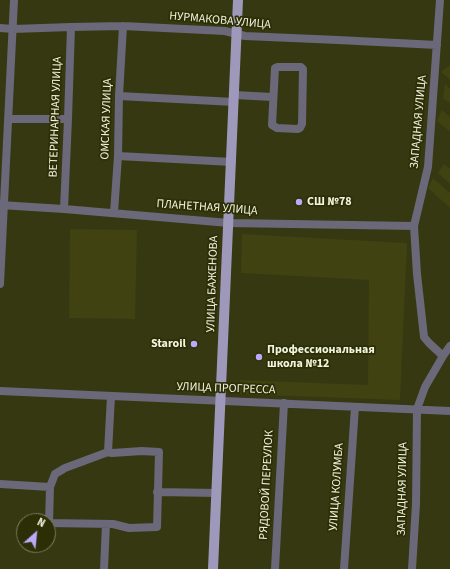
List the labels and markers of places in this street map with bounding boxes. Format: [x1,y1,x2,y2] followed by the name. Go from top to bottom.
[307,195,352,209] place label: СШ №78
[294,197,304,207] marker: СШ №78
[151,337,186,351] place label: Staroil
[189,339,199,349] marker: Staroil
[267,343,375,371] place label: Профессиональная школа №12
[254,352,264,362] marker: Профессиональная школа №12

